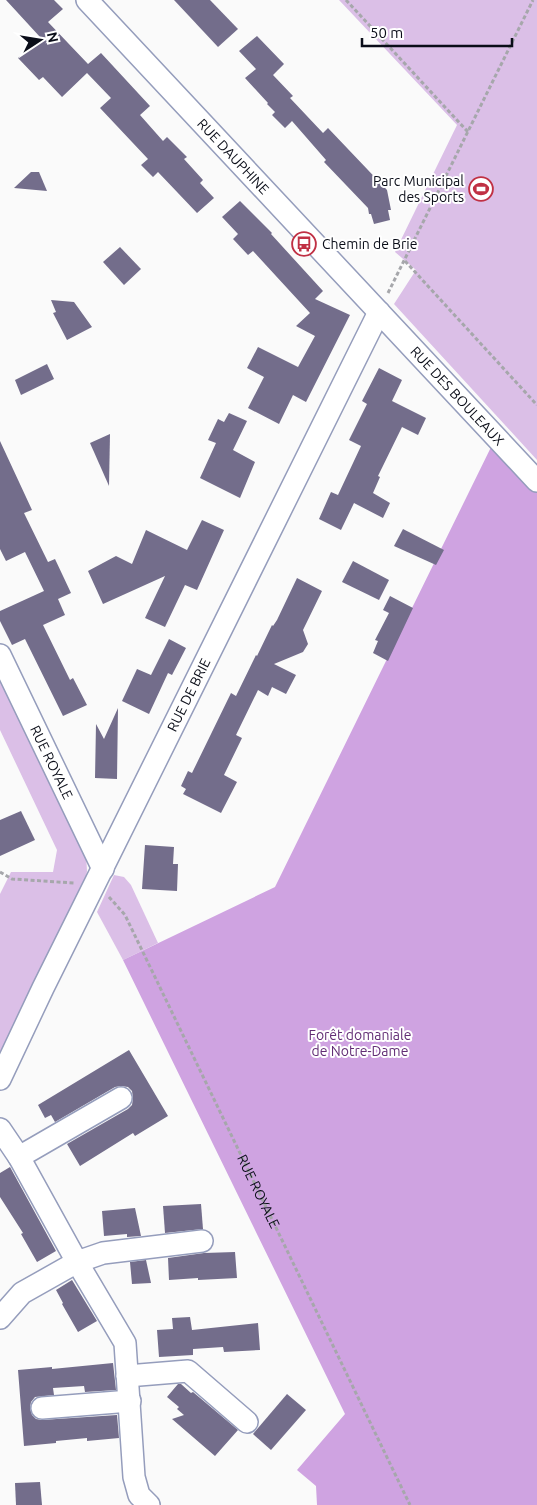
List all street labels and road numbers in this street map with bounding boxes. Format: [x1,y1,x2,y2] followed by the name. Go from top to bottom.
[194,115,272,197] street label: RUE DAUPHINE
[407,343,508,449] street label: RUE DES BOULEAUX
[164,656,214,734] street label: RUE DE BRIE
[27,723,76,802] street label: RUE ROYALE
[234,1152,283,1231] street label: RUE ROYALE

